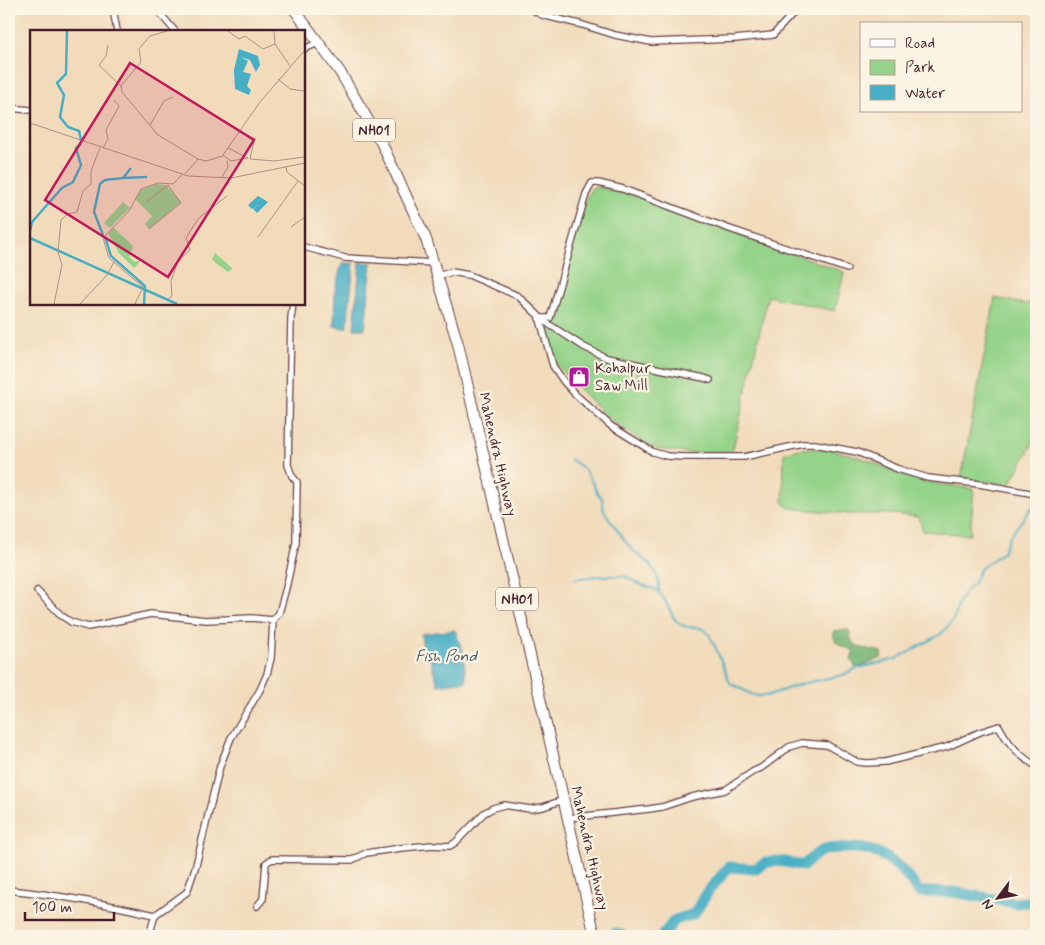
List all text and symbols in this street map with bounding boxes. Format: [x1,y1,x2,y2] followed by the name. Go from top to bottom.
[860,22,1022,112] legend
[30,30,305,305] inset map
[905,34,935,54] text: Road
[905,58,935,78] text: Park
[905,84,945,104] text: Water
[353,118,395,142] road number: NH01
[595,359,652,396] place label: Kohalpur Saw Mill
[567,365,591,389] shop icon: Kohalpur Saw Mill
[473,390,521,518] street label: Mahendra Highway
[496,588,538,610] road number: NH01
[415,646,478,667] water label: Fish Pond
[565,784,613,912] street label: Mahendra Highway
[972,872,1022,922] north arrow
[25,890,114,922] scale bar
[978,896,998,913] text: N
[32,898,72,918] text: 100 m

